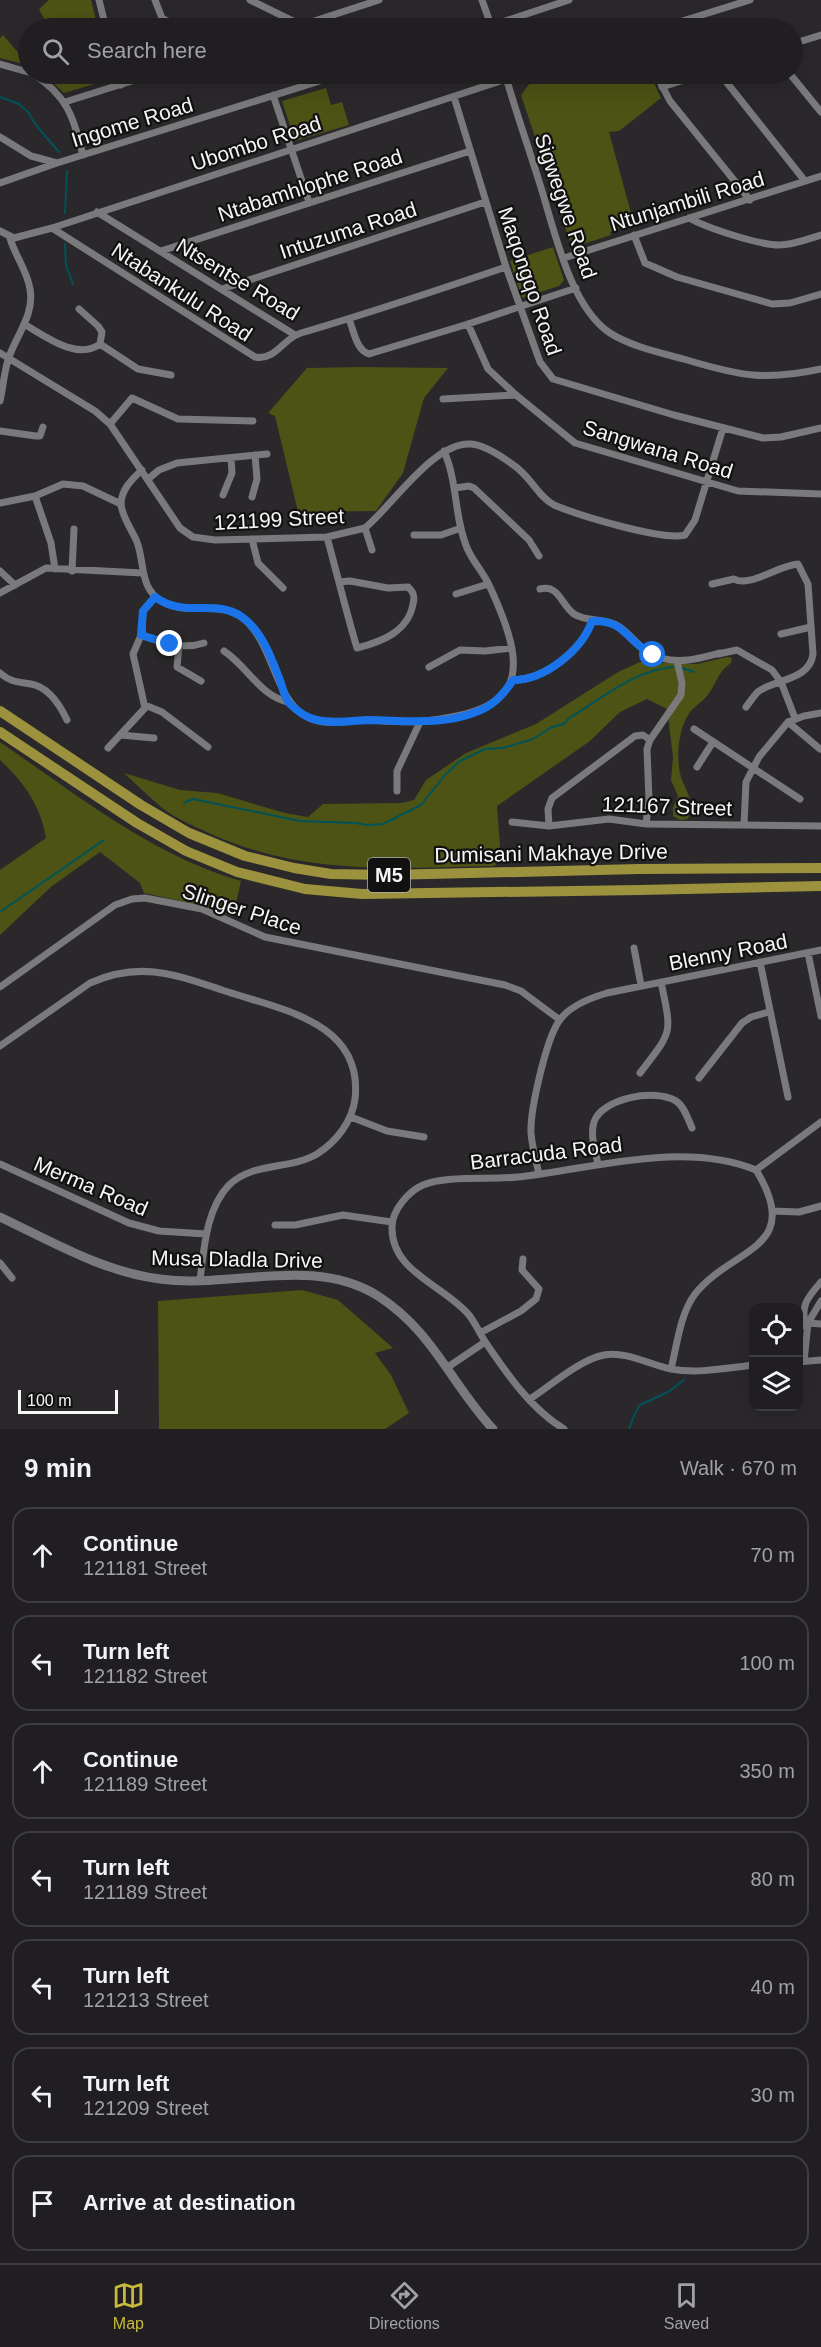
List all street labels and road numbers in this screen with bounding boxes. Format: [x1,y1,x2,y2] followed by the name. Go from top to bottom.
[68,93,196,151] street label: Ingome Road
[188,111,324,175] street label: Ubombo Road
[530,131,602,281] street label: Sigwegwe Road
[215,144,405,226] street label: Ntabamhlophe Road
[607,167,767,235] street label: Ntunjambili Road
[277,197,419,263] street label: Intuzuma Road
[494,204,566,358] street label: Maqongqo Road
[173,233,303,325] street label: Ntsentse Road
[108,238,256,346] street label: Ntabankulu Road
[580,415,736,483] street label: Sangwana Road
[213,504,345,534] street label: 121199 Street
[601,792,733,820] street label: 121167 Street
[434,839,668,867] street label: Dumisani Makhaye Drive
[368,858,410,892] road number: M5
[180,879,304,939] street label: Slinger Place
[667,929,789,975] street label: Blenny Road
[469,1132,623,1174] street label: Barracuda Road
[31,1152,151,1220] street label: Merma Road
[151,1246,323,1272] street label: Musa Dladla Drive

